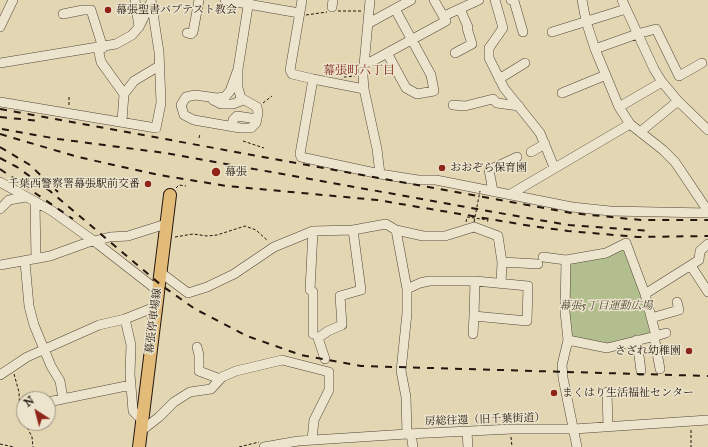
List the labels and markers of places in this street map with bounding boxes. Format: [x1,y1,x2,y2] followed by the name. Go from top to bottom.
[116,3,237,17] place label: 幕張聖書バプテスト教会
[103,5,113,15] marker: 幕張聖書バプテスト教会
[450,161,527,175] place label: おおぞら保育園
[437,163,447,173] marker: おおぞら保育園
[225,165,247,179] place label: 幕張
[210,166,222,178] marker: 幕張
[8,177,140,191] place label: 千葉西警察署幕張駅前交番
[143,179,153,189] marker: 千葉西警察署幕張駅前交番
[615,344,681,358] place label: さざれ幼稚園
[684,346,694,356] marker: さざれ幼稚園
[562,386,694,400] place label: まくはり生活福祉センター
[549,388,559,398] marker: まくはり生活福祉センター

